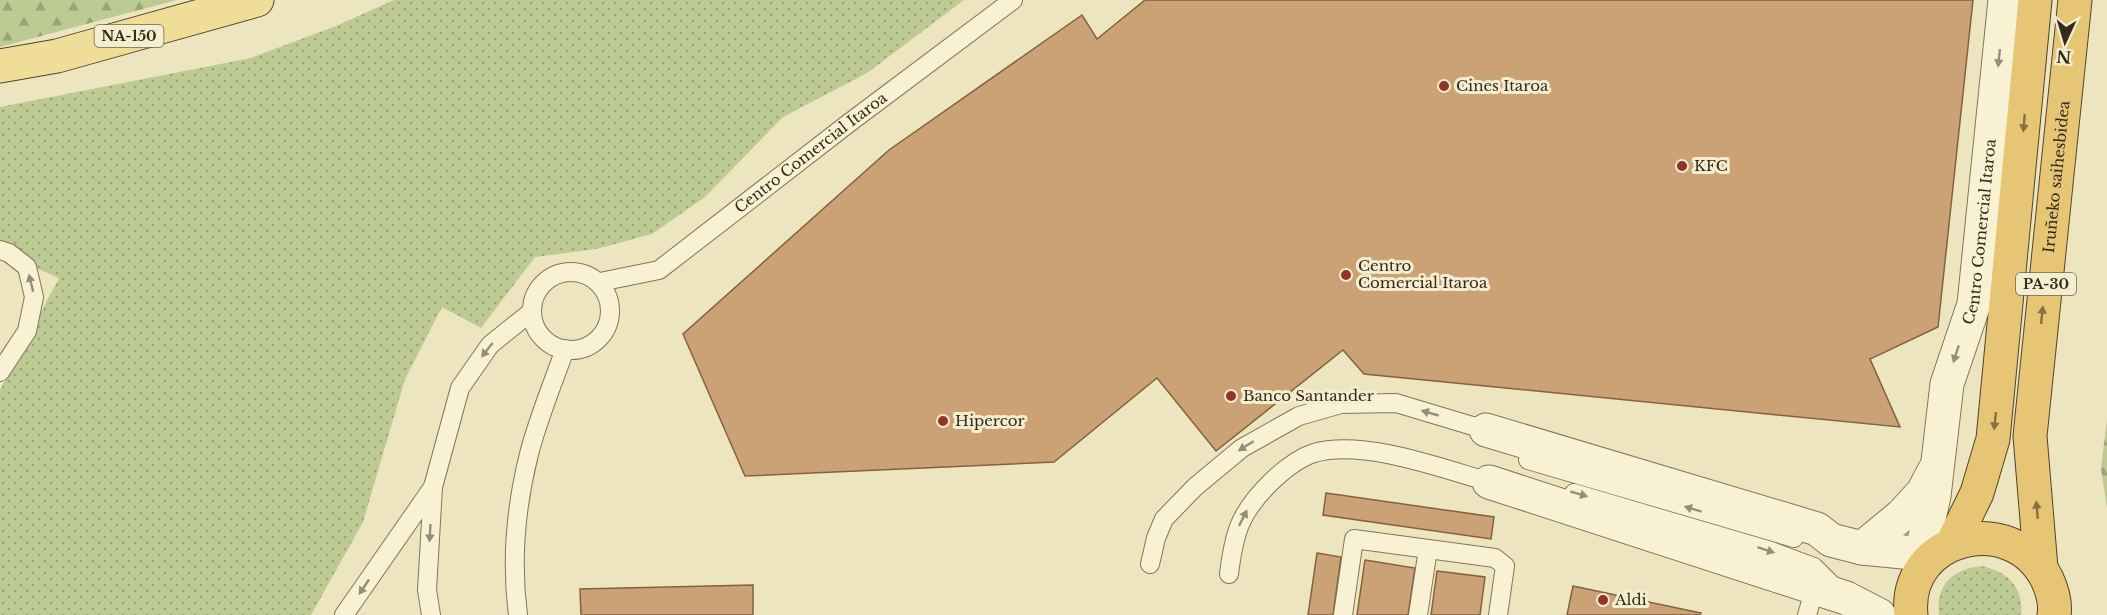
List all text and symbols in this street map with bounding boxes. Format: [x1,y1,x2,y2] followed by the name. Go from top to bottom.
[2035,12,2095,72] north arrow
[94,25,164,47] road number: NA-150
[2056,46,2072,67] text: N
[1994,49,2004,68] one-way arrow
[1456,76,1549,95] place label: Cines Itaroa
[1437,79,1451,93] marker: Cines Itaroa
[731,88,891,217] street label: Centro Comercial Itaroa
[2039,99,2074,254] street label: Iruñeko saihesbidea
[2019,113,2029,132] one-way arrow
[1958,137,2000,327] street label: Centro Comercial Itaroa
[1694,156,1728,175] place label: KFC
[1675,159,1689,173] marker: KFC
[1358,256,1488,292] place label: Centro Comercial Itaroa
[1339,268,1353,282] marker: Centro Comercial Itaroa
[2016,273,2076,295] road number: PA-30
[25,274,35,292] one-way arrow
[2037,306,2047,325] one-way arrow
[481,342,494,358] one-way arrow
[1951,345,1961,363] one-way arrow
[1243,386,1375,405] place label: Banco Santander
[1224,389,1238,403] marker: Banco Santander
[1421,408,1439,417] one-way arrow
[955,411,1026,430] place label: Hipercor
[1990,411,2000,430] one-way arrow
[936,414,950,428] marker: Hipercor
[1238,441,1255,452] one-way arrow
[1570,490,1588,499] one-way arrow
[2032,500,2041,519] one-way arrow
[1684,504,1702,513] one-way arrow
[1238,509,1248,526] one-way arrow
[426,523,435,542] one-way arrow
[1757,546,1775,555] one-way arrow
[359,579,370,595] one-way arrow
[1614,590,1647,609] place label: Aldi
[1596,593,1610,607] marker: Aldi

